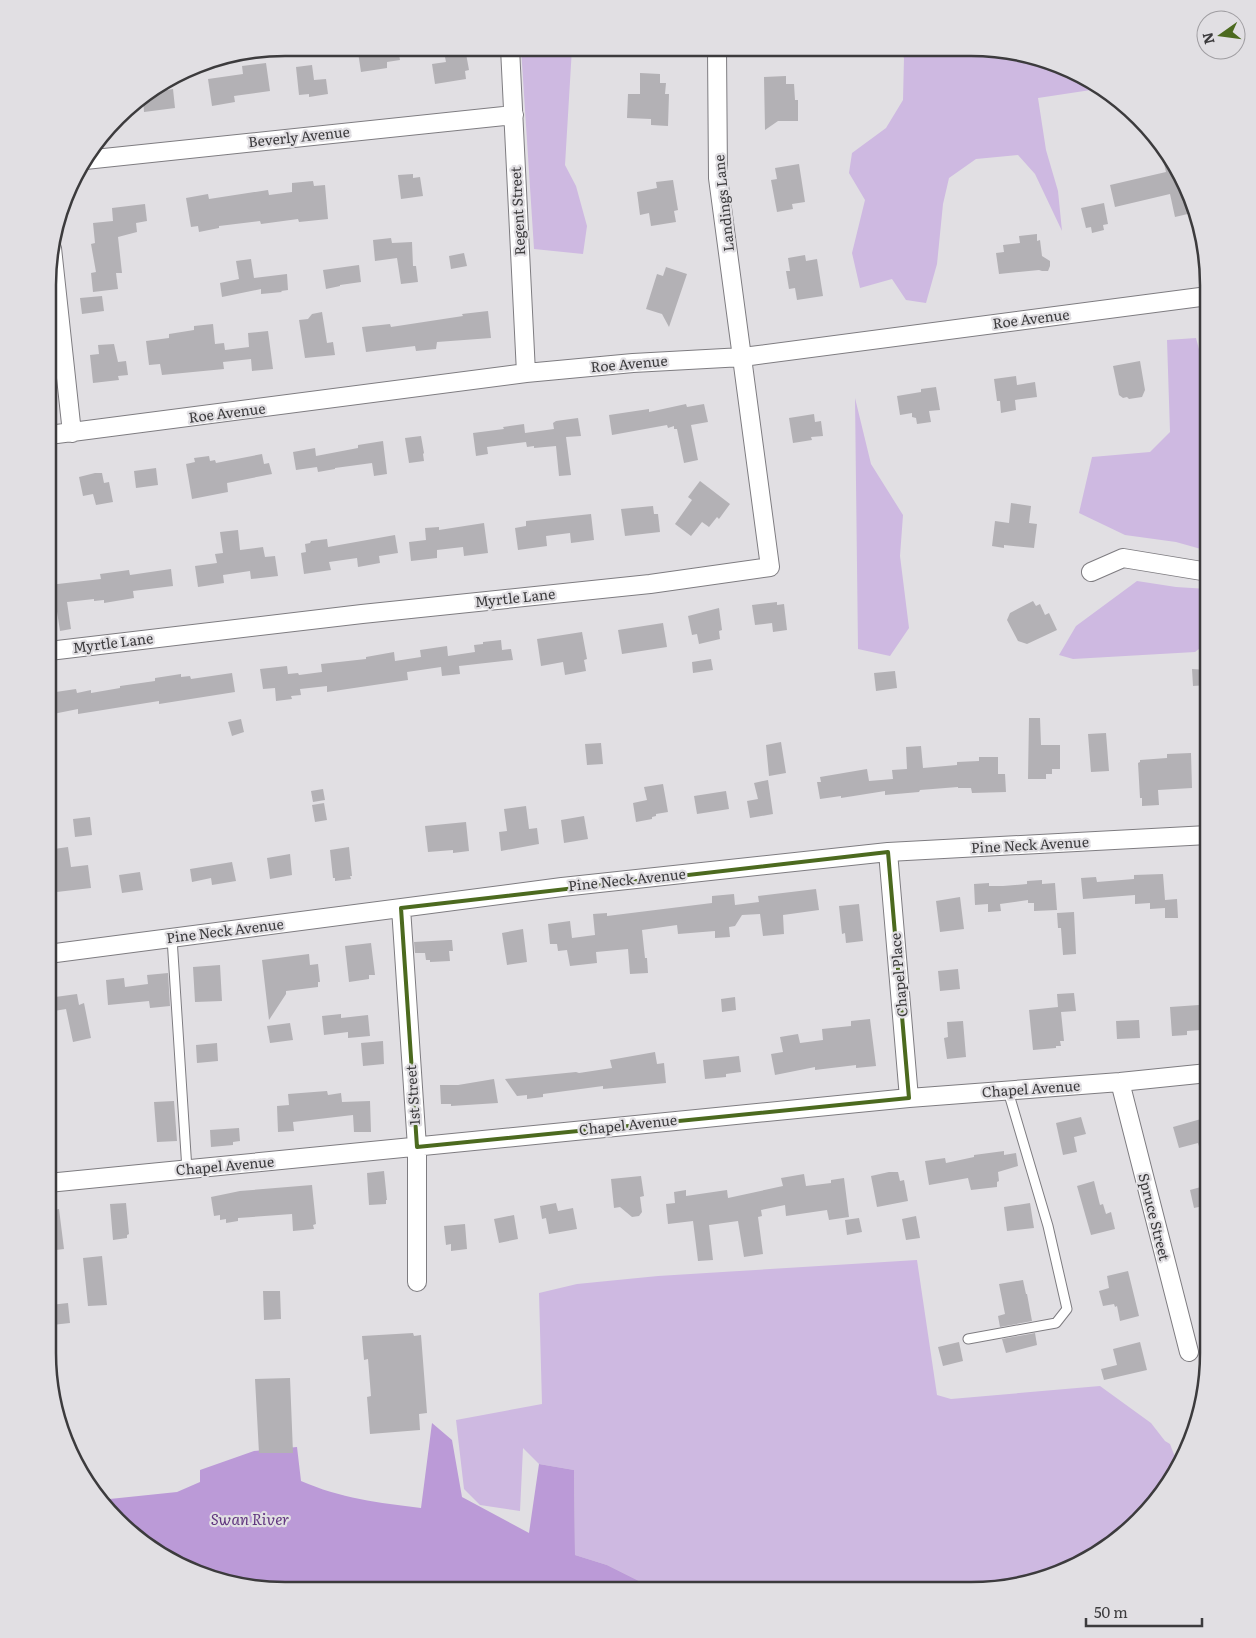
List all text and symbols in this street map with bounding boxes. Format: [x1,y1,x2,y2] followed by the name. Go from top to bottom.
[1196,10,1246,60] north arrow
[1196,30,1219,47] text: N
[247,121,351,151] street label: Beverly Avenue
[708,154,738,253] street label: Landings Lane
[505,166,529,256] street label: Regent Street
[991,303,1070,333] street label: Roe Avenue
[590,350,668,376] street label: Roe Avenue
[187,397,266,427] street label: Roe Avenue
[474,583,556,611] street label: Myrtle Lane
[72,627,154,657] street label: Myrtle Lane
[971,831,1089,857] street label: Pine Neck Avenue
[567,863,687,895] street label: Pine Neck Avenue
[165,913,285,947] street label: Pine Neck Avenue
[884,932,912,1018] street label: Chapel Place
[400,1064,424,1126] street label: 1st Street
[981,1075,1081,1101] street label: Chapel Avenue
[578,1109,678,1139] street label: Chapel Avenue
[175,1151,275,1179] street label: Chapel Avenue
[1134,1171,1176,1263] street label: Spruce Street
[211,1507,289,1530] water label: Swan River
[1086,1596,1202,1628] scale bar
[1094,1600,1128,1623] text: 50 m

